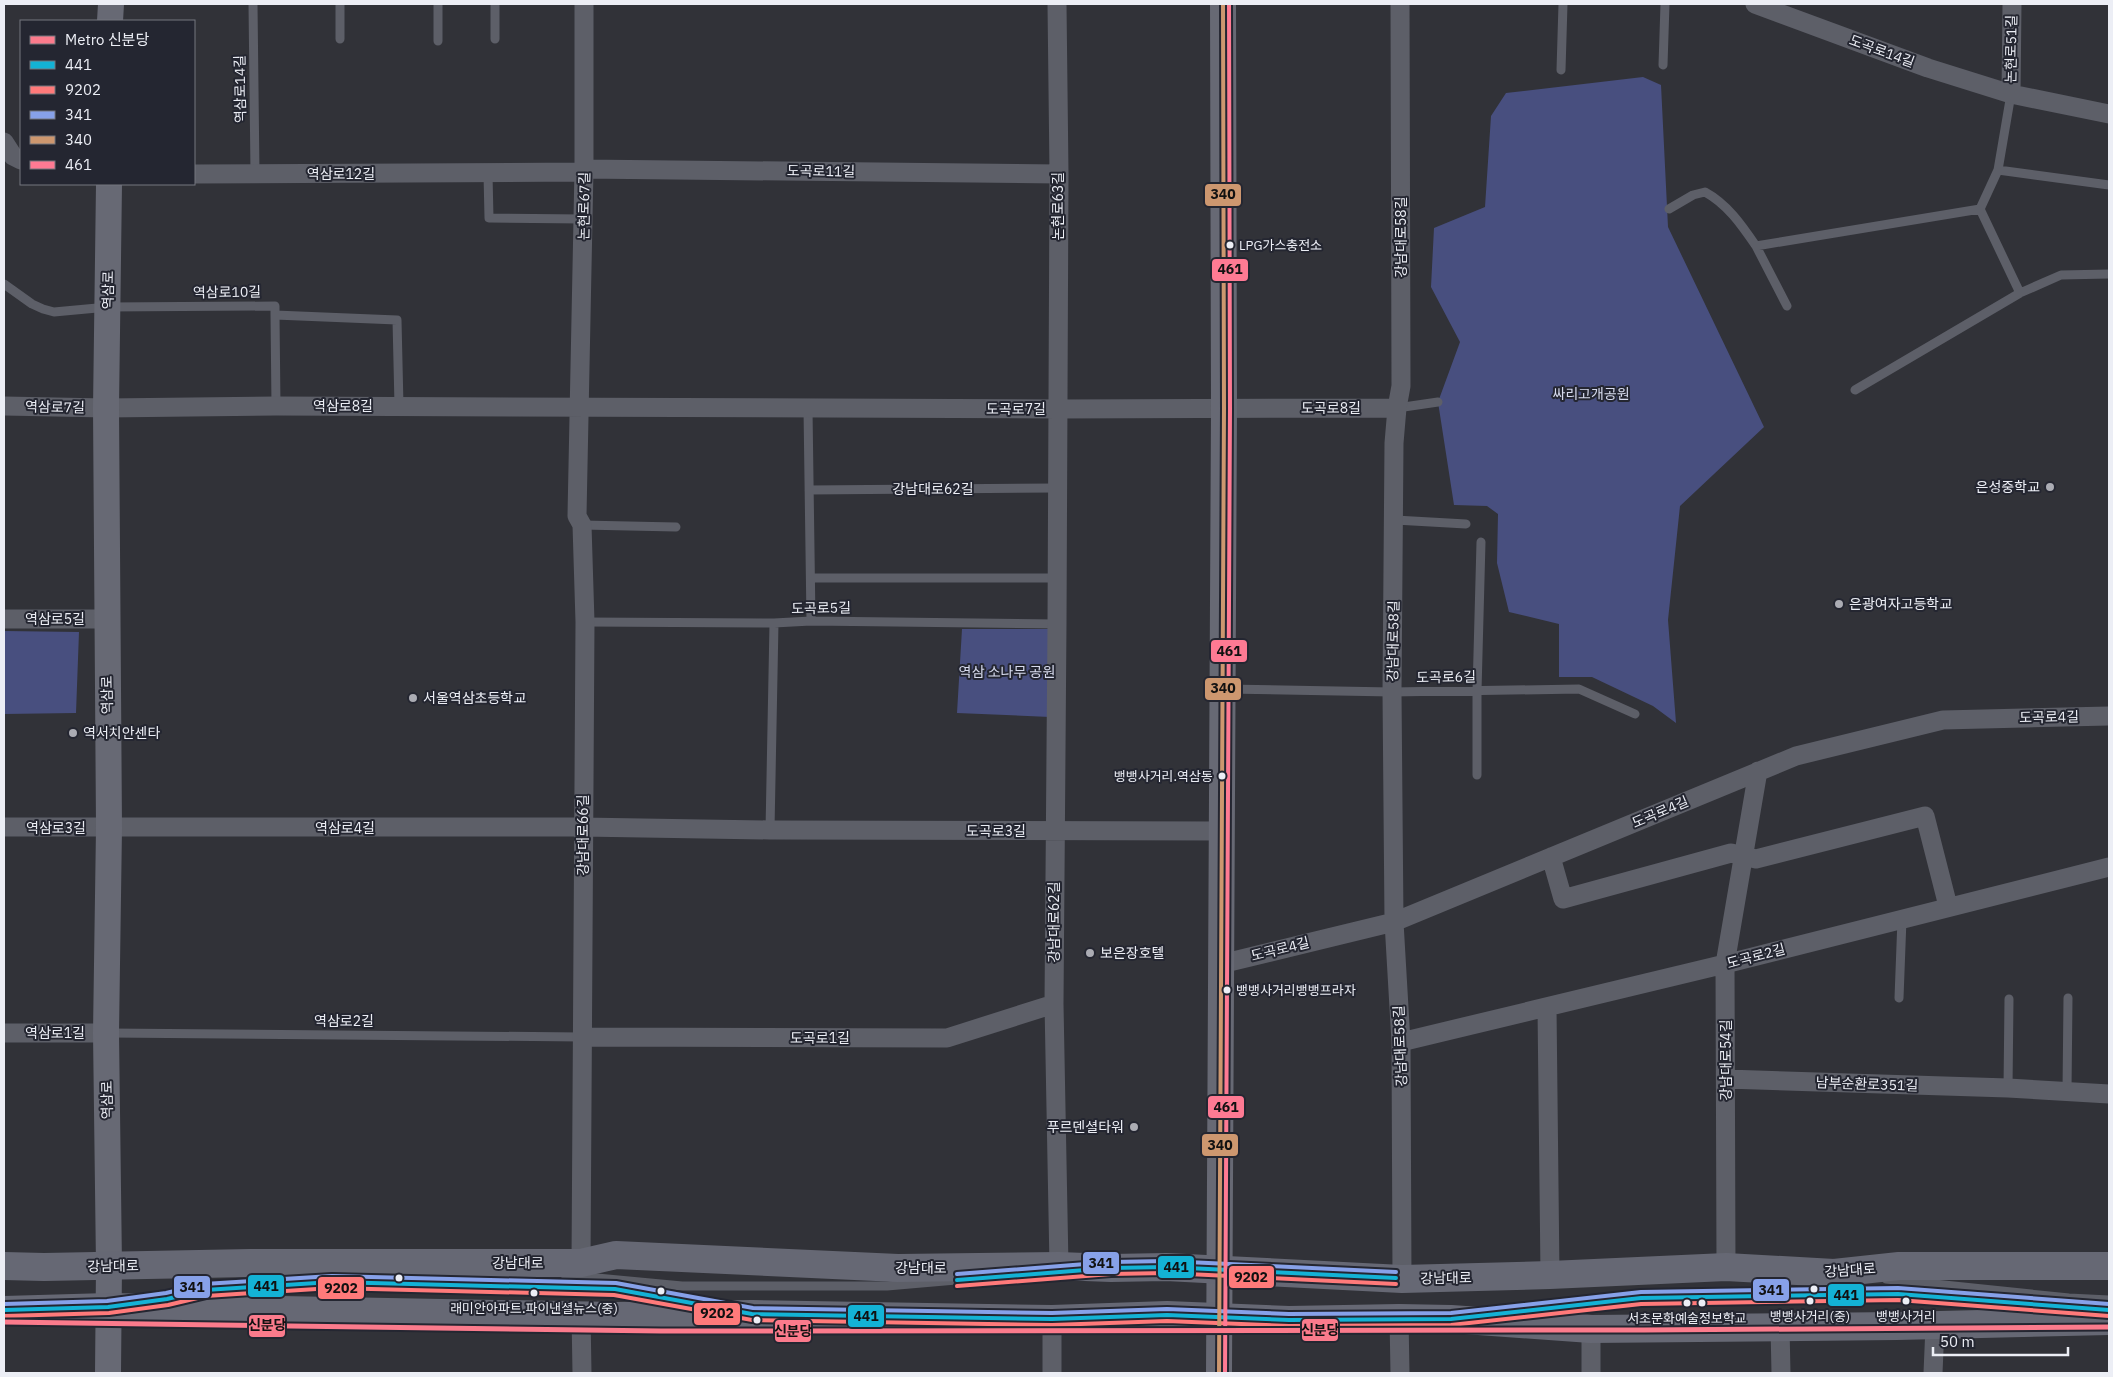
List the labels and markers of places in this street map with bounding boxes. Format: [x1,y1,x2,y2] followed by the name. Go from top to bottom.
[1239,237,1322,254] place label: LPG가스충전소
[1225,240,1235,250] marker: LPG가스충전소
[1976,478,2040,496] place label: 은성중학교
[2044,481,2056,493] marker: 은성중학교
[1849,595,1952,613] place label: 은광여자고등학교
[1833,598,1845,610] marker: 은광여자고등학교
[423,689,526,707] place label: 서울역삼초등학교
[407,692,419,704] marker: 서울역삼초등학교
[83,724,160,742] place label: 역서치안센타
[67,727,79,739] marker: 역서치안센타
[1114,768,1213,785] place label: 뱅뱅사거리.역삼동
[1217,771,1227,781] marker: 뱅뱅사거리.역삼동
[1100,944,1164,962] place label: 보은장호텔
[1084,947,1096,959] marker: 보은장호텔
[1236,982,1356,999] place label: 뱅뱅사거리뱅뱅프라자
[1222,985,1232,995] marker: 뱅뱅사거리뱅뱅프라자
[1047,1118,1124,1136] place label: 푸르덴셜타워
[1128,1121,1140,1133] marker: 푸르덴셜타워
[394,1273,404,1283] unlabelled marker
[1809,1284,1819,1294] unlabelled marker
[656,1286,666,1296] unlabelled marker
[529,1288,539,1298] marker: 래미안아파트.파이낸셜뉴스(중)
[1805,1296,1815,1306] marker: 뱅뱅사거리(중)
[1901,1296,1911,1306] marker: 뱅뱅사거리
[1682,1298,1692,1308] marker: 서초문화예술정보학교
[1697,1298,1707,1308] unlabelled marker
[450,1300,618,1317] place label: 래미안아파트.파이낸셜뉴스(중)
[1770,1308,1850,1325] place label: 뱅뱅사거리(중)
[1876,1308,1936,1325] place label: 뱅뱅사거리
[1627,1310,1747,1327] place label: 서초문화예술정보학교
[752,1315,762,1325] unlabelled marker

